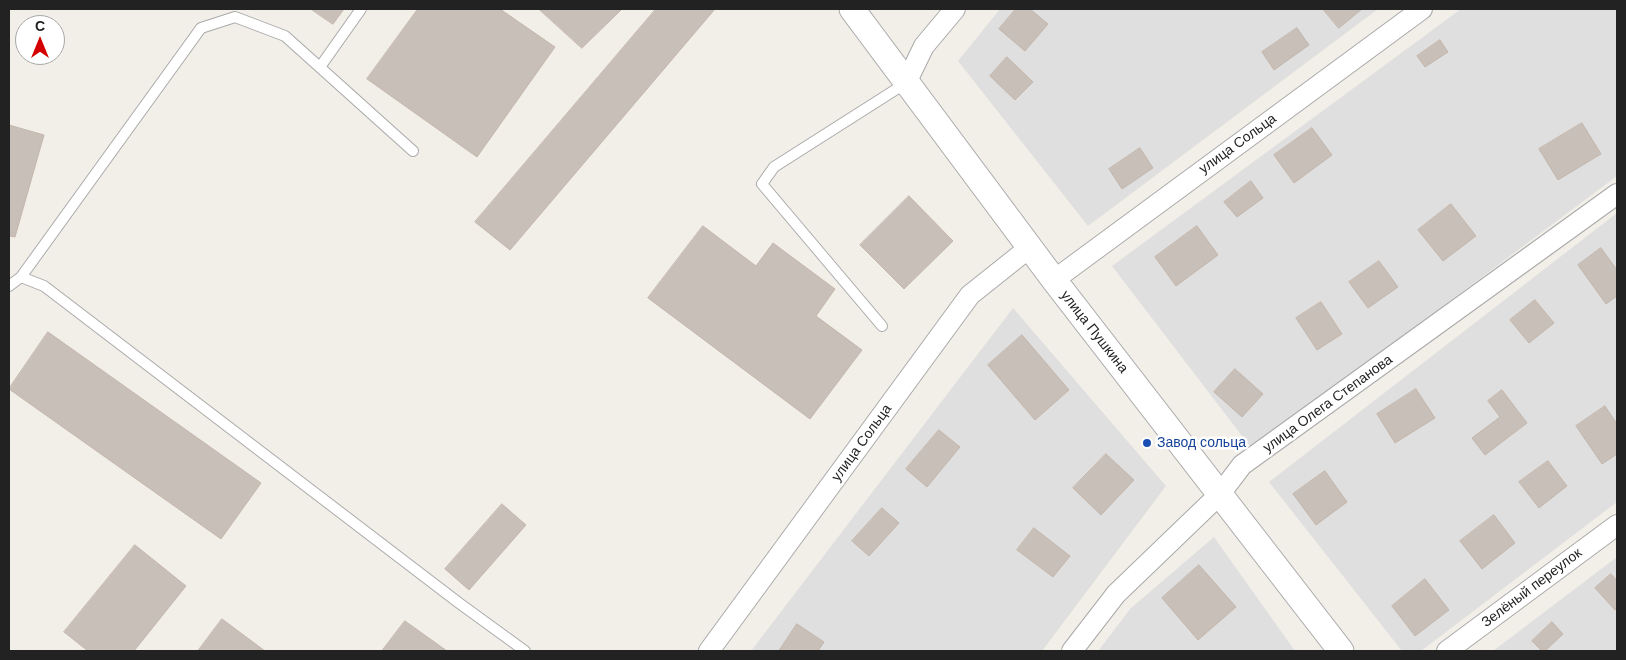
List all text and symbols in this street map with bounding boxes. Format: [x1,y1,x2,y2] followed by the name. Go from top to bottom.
[15,15,65,65] north arrow
[35,18,45,34] text: С
[1196,110,1280,178] street label: улица Сольца
[1057,287,1131,377] street label: улица Пушкина
[1260,351,1396,457] street label: улица Олега Степанова
[828,401,896,485] street label: улица Сольца
[1157,435,1246,451] place label: Завод сольца
[1141,437,1153,449] marker: Завод сольца
[1479,545,1585,631] street label: Зелёный переулок

